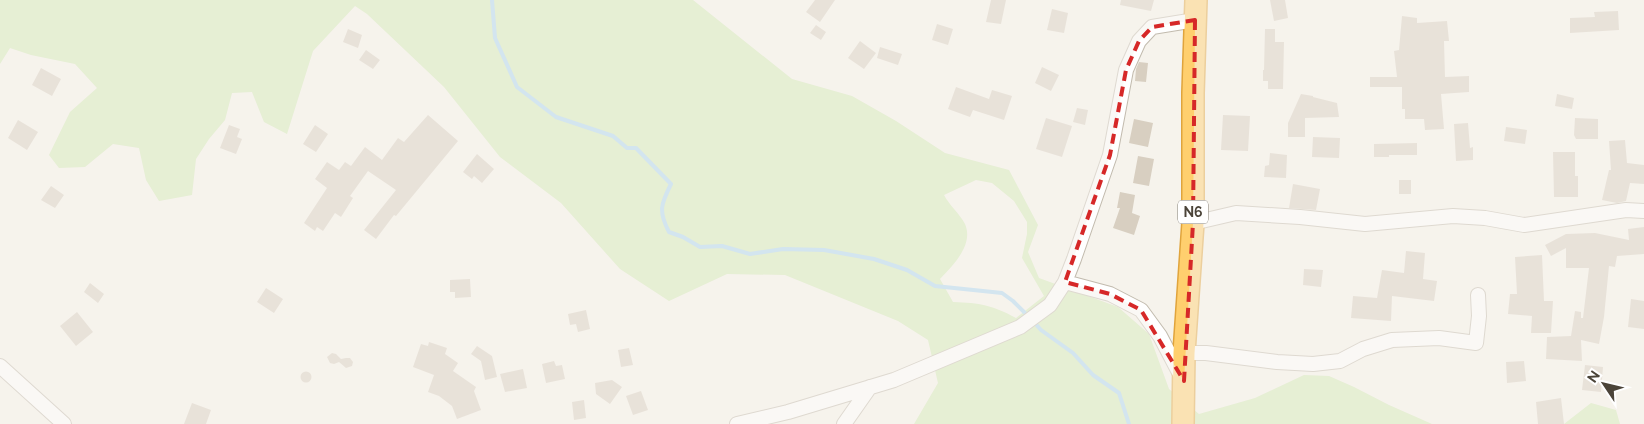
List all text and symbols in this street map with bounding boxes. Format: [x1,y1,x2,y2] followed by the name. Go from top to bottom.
[1178,200,1208,223] road number: N6
[1579,359,1629,409] north arrow
[1584,368,1603,386] text: N

